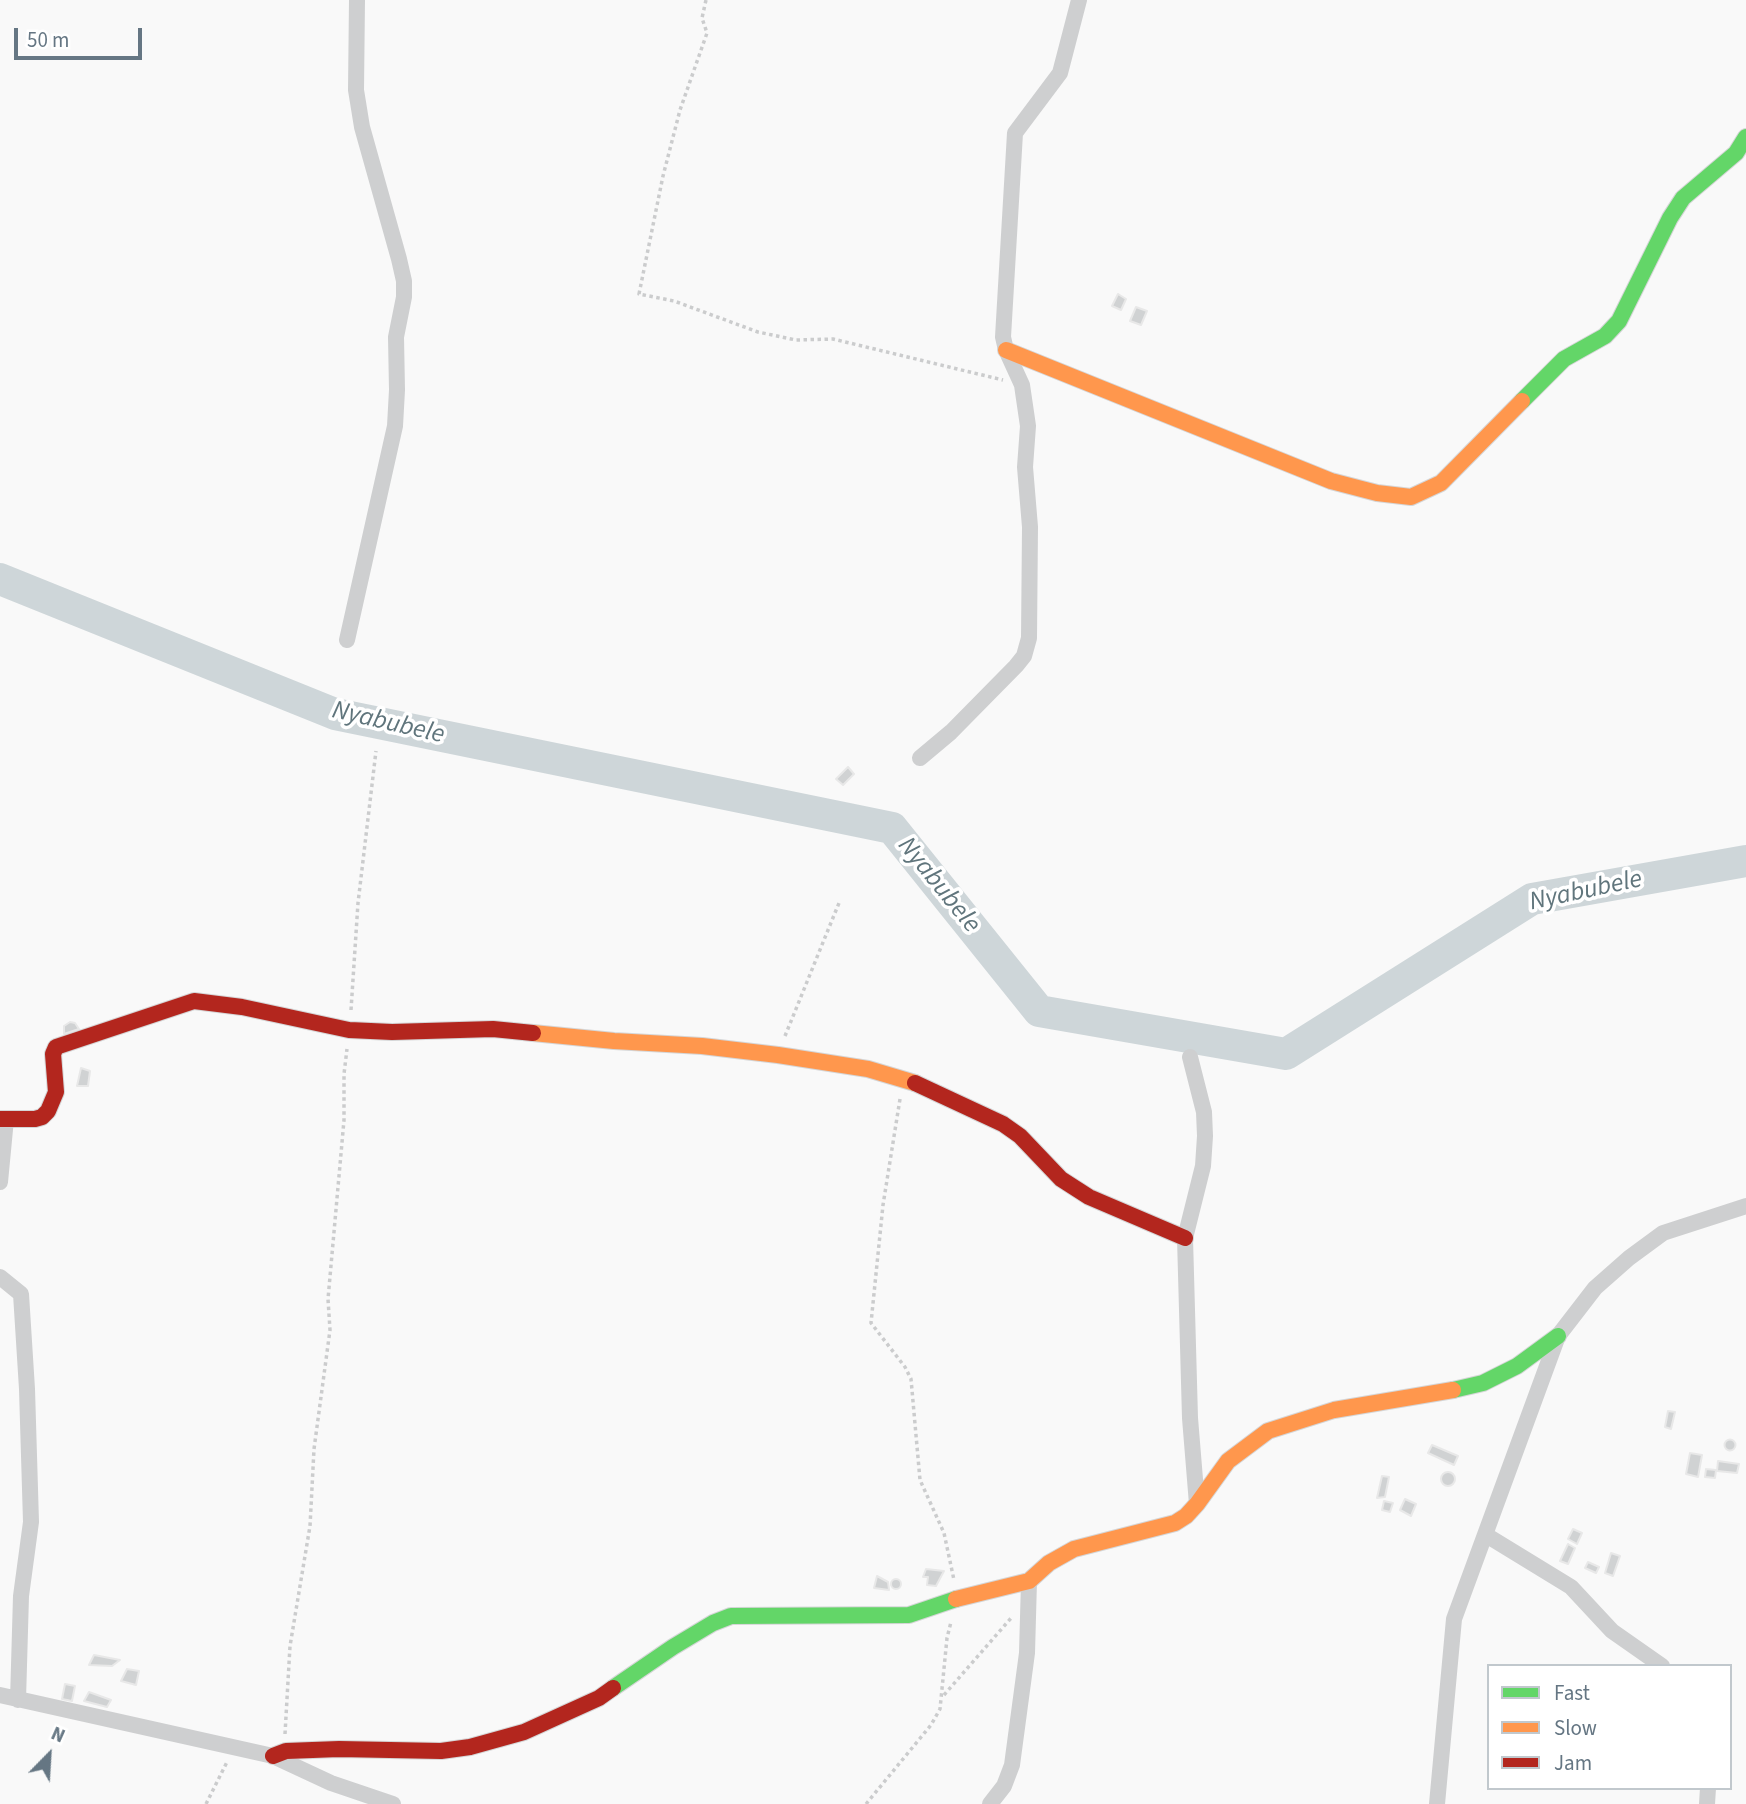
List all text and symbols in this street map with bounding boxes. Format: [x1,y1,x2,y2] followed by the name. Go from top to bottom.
[18,14,145,58] scale bar
[27,25,69,55] text: 50 m
[329,696,447,752] water label: Nyabubele
[890,832,986,940] water label: Nyabubele
[1527,865,1645,919] water label: Nyabubele
[1487,1664,1732,1790] legend
[1554,1678,1590,1708] text: Fast
[1554,1713,1597,1743] text: Slow
[14,1720,84,1790] north arrow
[46,1720,69,1750] text: N
[1554,1748,1592,1778] text: Jam

